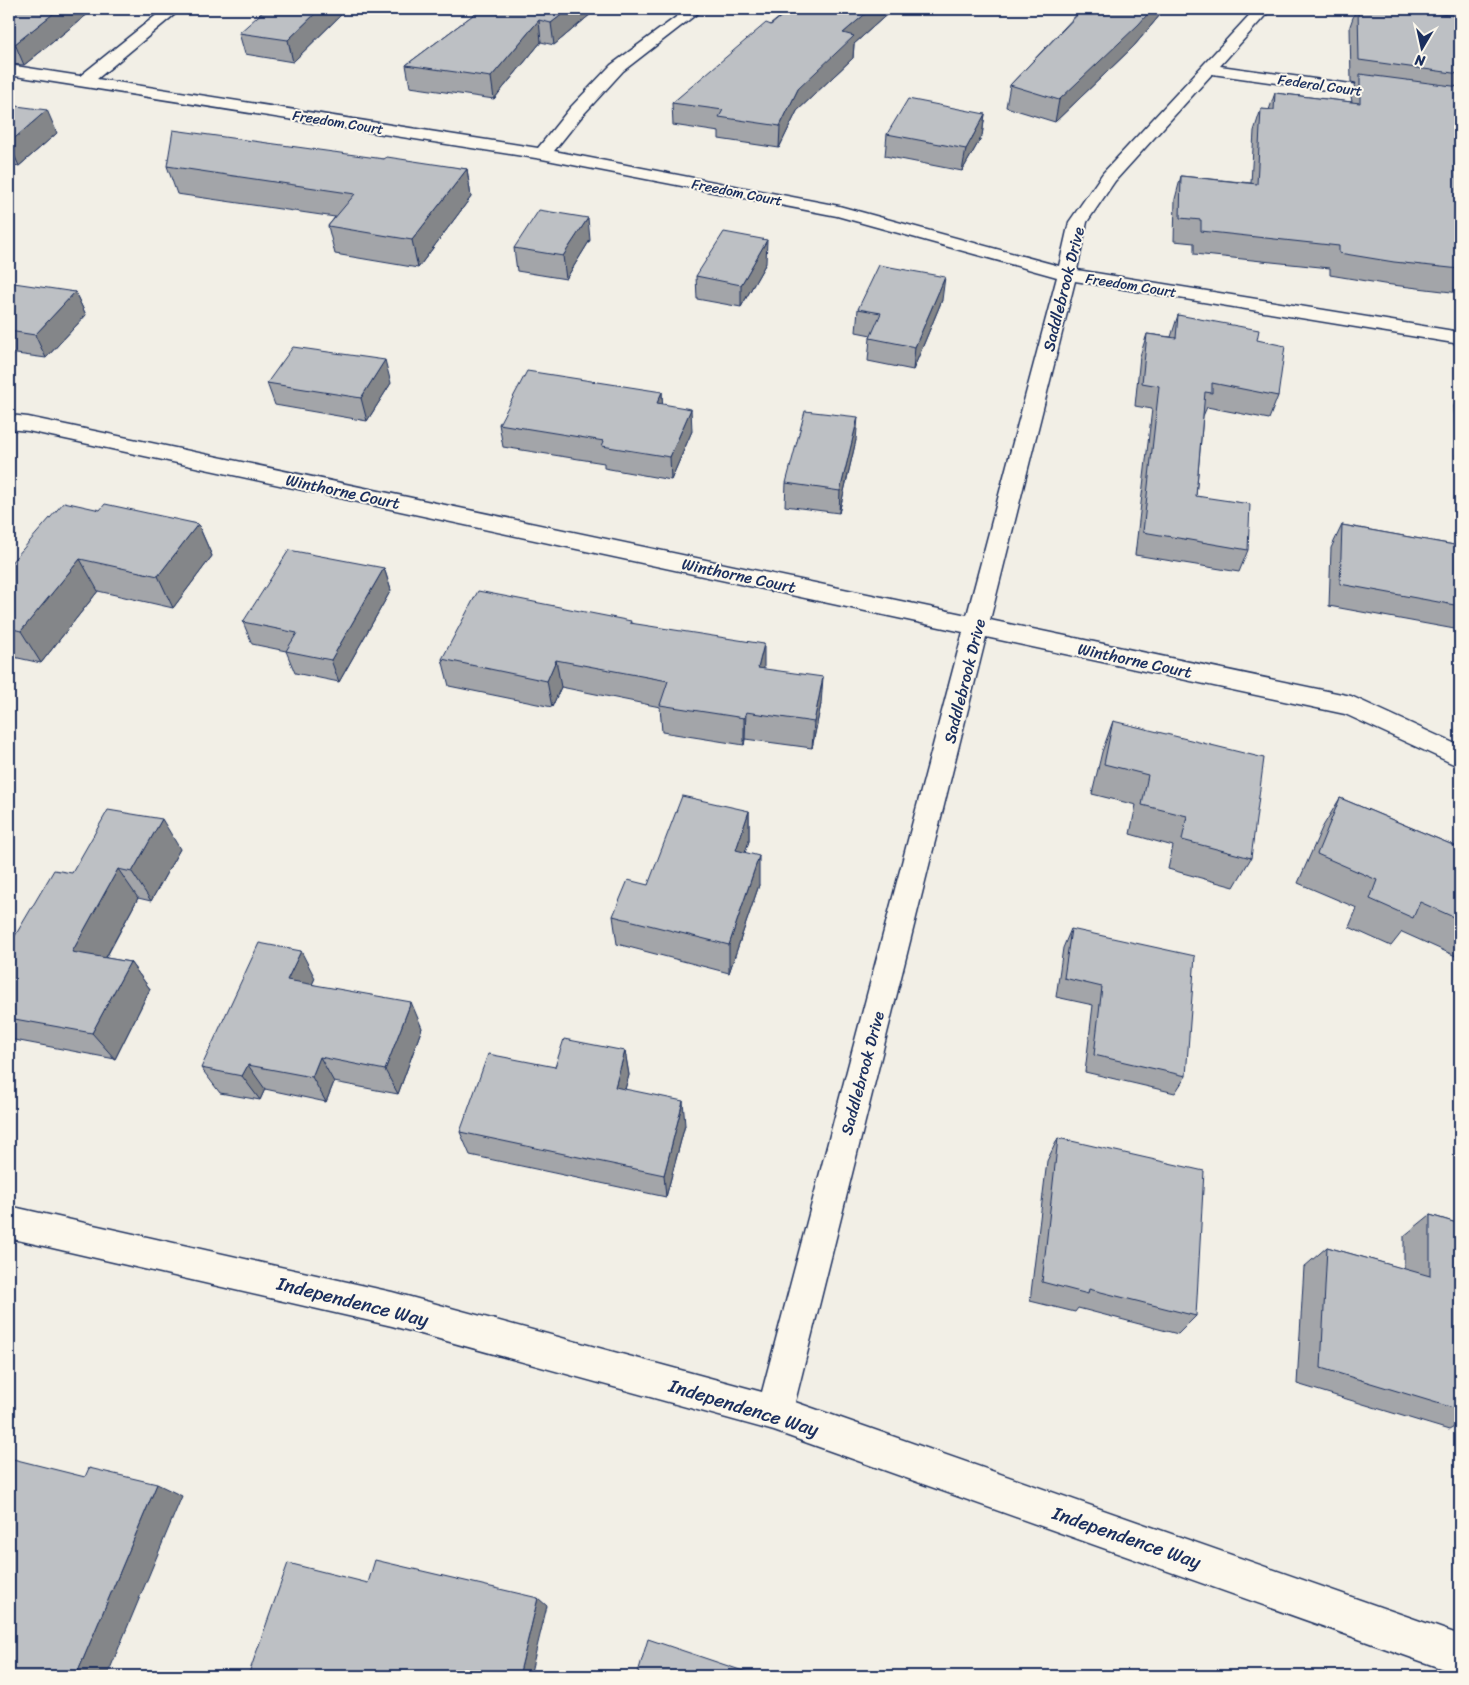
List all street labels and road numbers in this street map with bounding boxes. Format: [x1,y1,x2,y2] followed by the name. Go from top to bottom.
[1276,67,1364,104] street label: Federal Court
[291,103,385,142] street label: Freedom Court
[690,171,784,214] street label: Freedom Court
[1034,223,1093,354] street label: Saddlebrook Drive
[1084,266,1178,305] street label: Freedom Court
[283,465,403,518] street label: Winthorne Court
[679,549,799,602] street label: Winthorne Court
[935,615,994,746] street label: Saddlebrook Drive
[1075,634,1195,687] street label: Winthorne Court
[832,1008,893,1138] street label: Saddlebrook Drive
[273,1266,432,1336] street label: Independence Way
[664,1369,823,1446] street label: Independence Way
[1047,1496,1206,1578] street label: Independence Way

